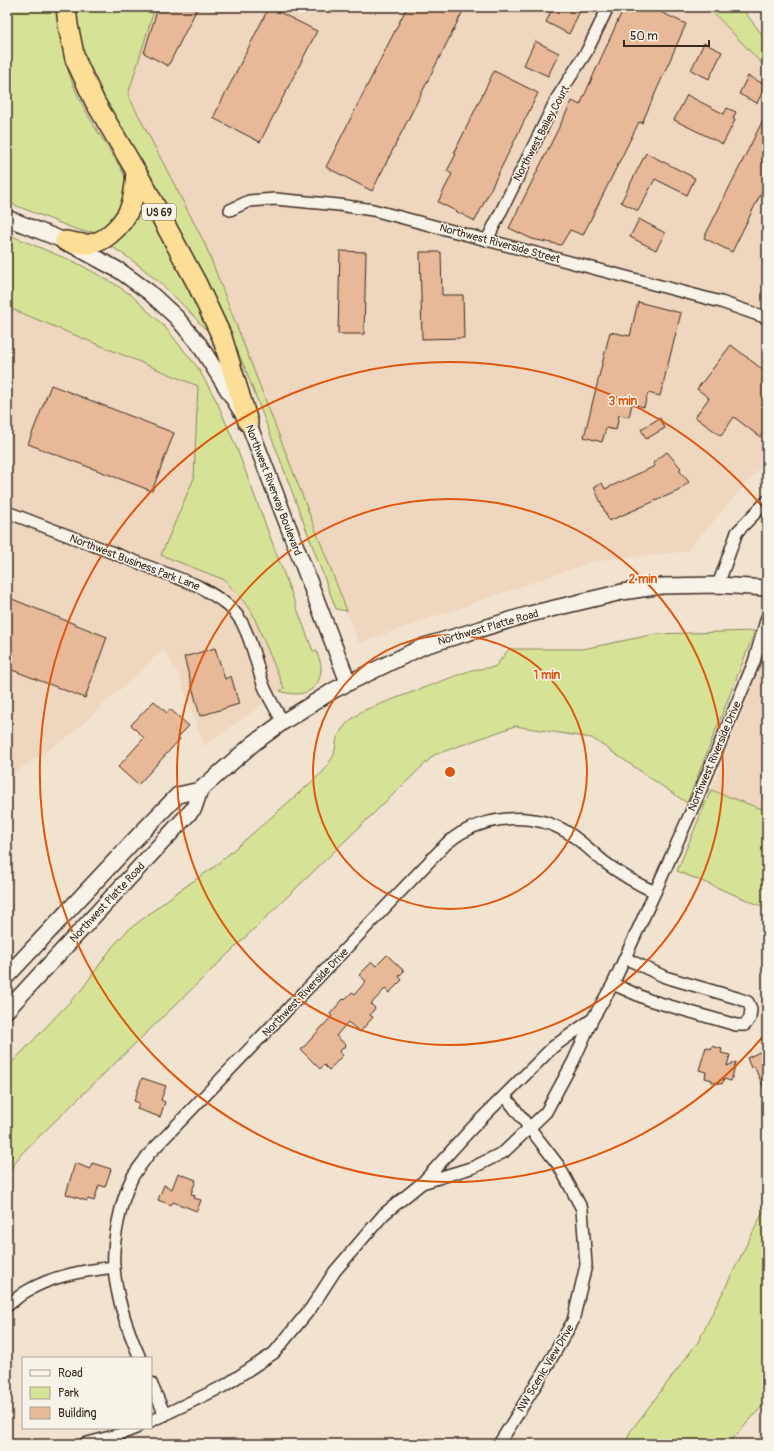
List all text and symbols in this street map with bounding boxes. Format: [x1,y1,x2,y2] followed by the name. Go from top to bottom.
[624,22,709,48] scale bar
[630,29,658,44] text: 50 m
[511,83,572,183] street label: Northwest Bailey Court
[142,204,176,220] road number: US 69
[438,221,562,266] street label: Northwest Riverside Street
[609,394,638,409] text: 3 min
[243,423,304,557] street label: Northwest Riverway Boulevard
[68,532,202,593] street label: Northwest Business Park Lane
[629,572,658,587] text: 2 min
[436,607,540,648] street label: Northwest Platte Road
[534,668,561,683] text: 1 min
[685,699,744,813] street label: Northwest Riverside Drive
[443,765,457,779] centre of rings
[67,860,148,945] street label: Northwest Platte Road
[260,945,351,1039] street label: Northwest Riverside Drive
[514,1322,577,1414] street label: NW Scenic View Drive
[22,1357,152,1429] legend
[58,1366,83,1381] text: Road
[58,1386,79,1401] text: Park
[58,1406,97,1421] text: Building

